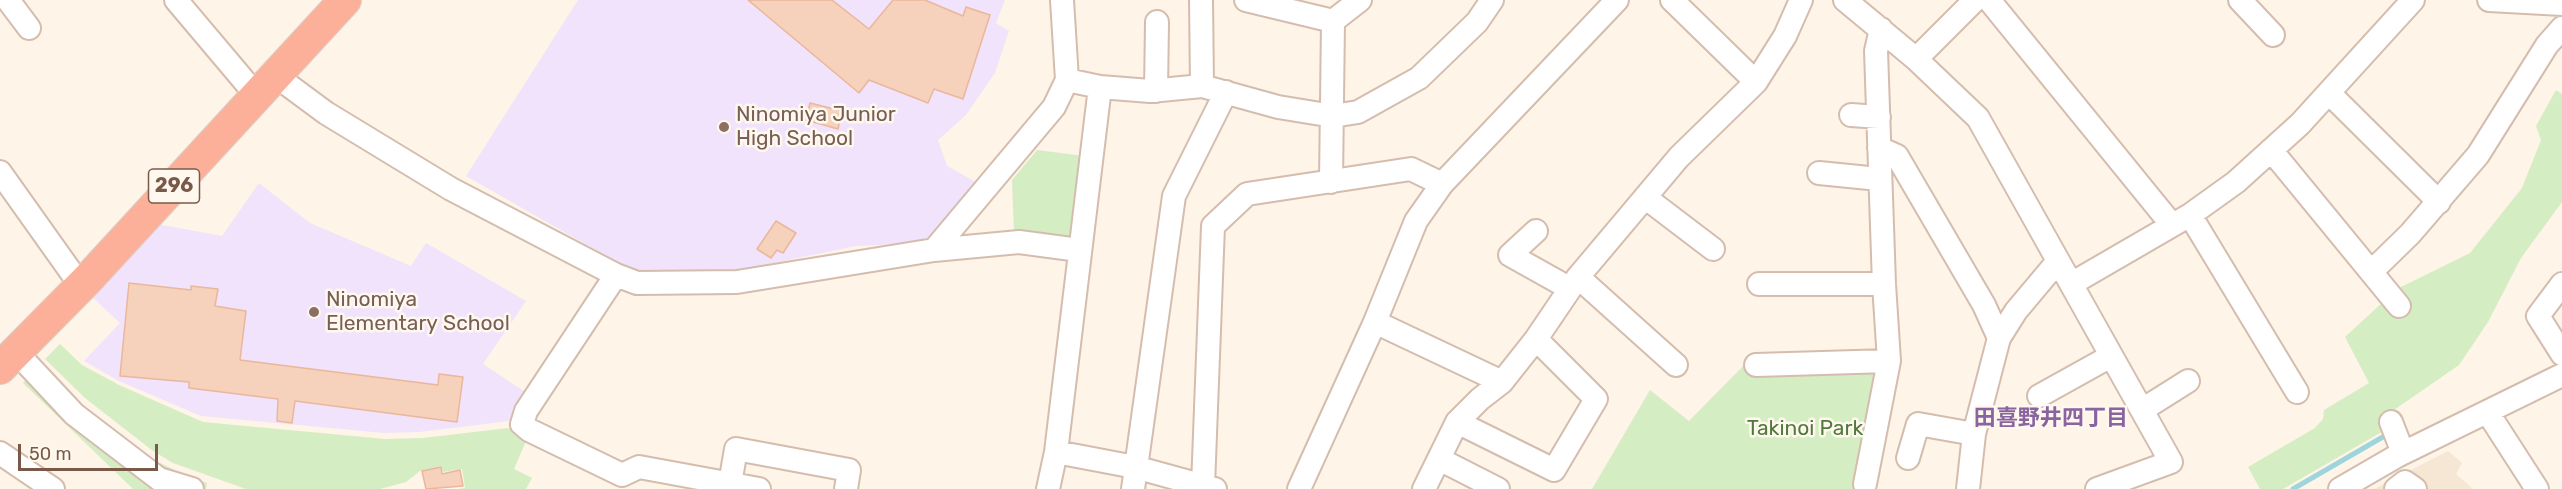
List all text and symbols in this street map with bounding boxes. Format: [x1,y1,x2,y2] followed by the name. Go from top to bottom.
[736,102,896,152] place label: Ninomiya Junior High School
[717,120,731,134] marker: Ninomiya Junior High School
[148,169,200,203] road number: 296
[326,287,510,337] place label: Ninomiya Elementary School
[307,305,321,319] marker: Ninomiya Elementary School
[1974,406,2128,432] district label: 田喜野井四丁目
[1747,416,1863,442] park label: Takinoi Park
[21,432,160,470] scale bar
[29,443,72,465] text: 50 m

